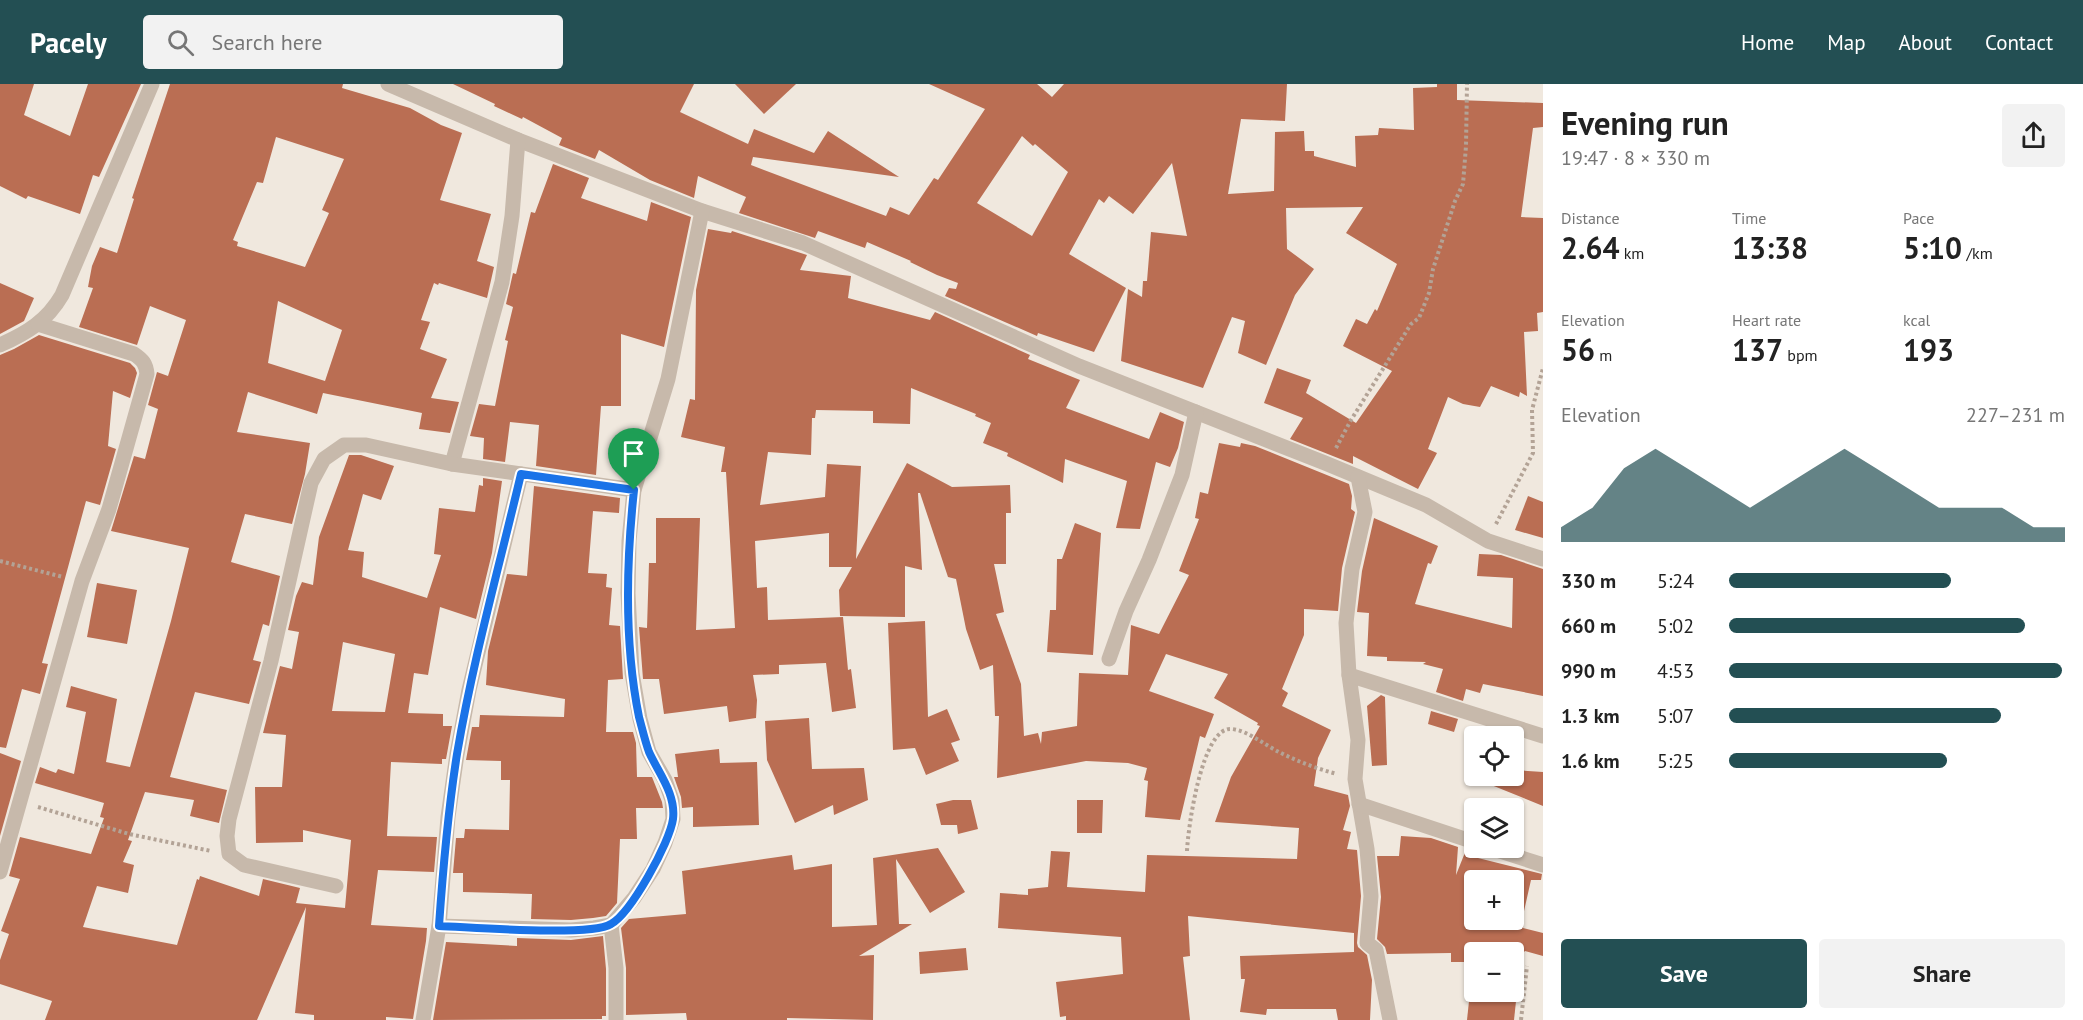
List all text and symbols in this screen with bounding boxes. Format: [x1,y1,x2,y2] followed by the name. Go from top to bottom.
[143,15,563,69] search box
[30,24,107,61] text: Pacely
[164,26,197,59] icon: search
[212,28,323,56] text: Search here
[1741,29,1794,56] text: Home
[1827,29,1866,56] text: Map
[1899,29,1952,56] text: About
[1985,29,2053,56] text: Contact
[1561,101,1729,144] text: Evening run
[2002,104,2065,167] button: share
[1561,145,1710,171] text: 19:47 · 8 × 330 m
[1561,208,1620,228] text: Distance
[1732,208,1766,228] text: Time
[1903,208,1934,228] text: Pace
[1561,228,1619,267] text: 2.64
[1732,228,1808,267] text: 13:38
[1903,228,1962,267] text: 5:10
[1619,243,1644,263] text: km
[1962,243,1993,263] text: /km
[1561,310,1625,330] text: Elevation
[1732,310,1801,330] text: Heart rate
[1903,310,1930,330] text: kcal
[1561,330,1595,369] text: 56
[1732,330,1783,369] text: 137
[1903,330,1954,369] text: 193
[1595,345,1612,365] text: m
[1783,345,1818,365] text: bpm
[1561,402,1641,428] text: Elevation
[1966,402,2065,428] text: 227–231 m
[608,428,659,490] pin
[617,437,650,470] icon: arrive
[1561,568,1616,594] text: 330 m
[1657,568,1694,594] text: 5:24
[1561,613,1616,639] text: 660 m
[1657,613,1694,639] text: 5:02
[1561,658,1616,684] text: 990 m
[1657,658,1694,684] text: 4:53
[1561,703,1620,729] text: 1.3 km
[1657,703,1694,729] text: 5:07
[1464,726,1524,1002] map controls
[1464,726,1524,786] button: locate
[1561,748,1620,774] text: 1.6 km
[1657,748,1694,774] text: 5:25
[1464,798,1524,858] button: layers
[1464,870,1524,930] button: +
[1561,939,1807,1008] button: Save
[1819,939,2065,1008] button: Share
[1464,942,1524,1002] button: −

